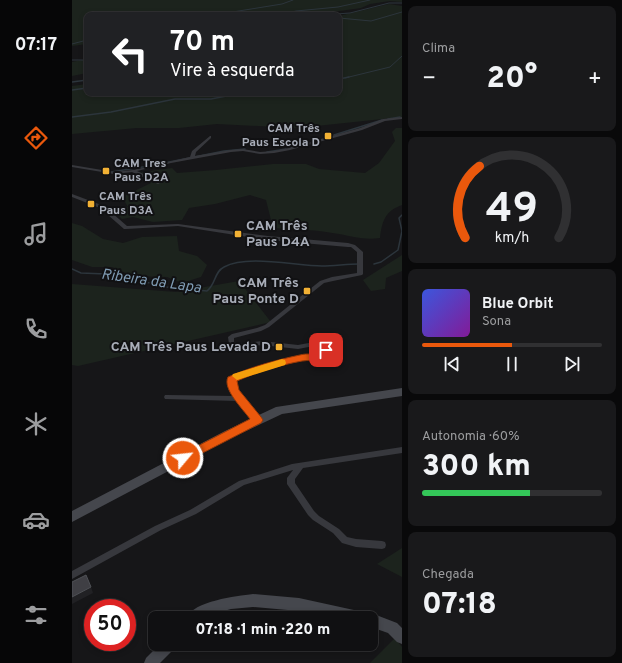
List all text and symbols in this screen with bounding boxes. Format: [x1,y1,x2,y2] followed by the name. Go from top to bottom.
[170,25,235,61] text: 70 m
[104,28,156,80] icon: left
[15,34,57,57] text: 07:17
[422,41,455,57] text: Clima
[170,60,294,83] text: Vire à esquerda
[487,61,537,98] text: 20°
[422,66,436,93] text: −
[588,66,602,93] text: +
[242,121,320,151] place label: CAM Três Paus Escola D
[22,124,50,152] icon: directions
[323,131,333,141] marker: CAM Três Paus Escola D
[114,156,169,186] place label: CAM Tres Paus D2A
[101,166,111,176] marker: CAM Tres Paus D2A
[486,184,538,237] text: 49
[99,189,154,219] place label: CAM Três Paus D3A
[86,199,96,209] marker: CAM Três Paus D3A
[246,218,310,251] place label: CAM Três Paus D4A
[22,220,50,248] icon: music
[233,229,243,239] marker: CAM Três Paus D4A
[495,229,529,247] text: km/h
[100,266,202,298] water label: Ribeira da Lapa
[213,275,299,308] place label: CAM Três Paus Ponte D
[302,286,312,296] marker: CAM Três Paus Ponte D
[482,295,553,314] text: Blue Orbit
[482,314,511,330] text: Sona
[22,315,50,343] icon: phone
[309,333,343,367] pin
[111,339,271,356] place label: CAM Três Paus Levada D
[315,339,337,361] icon: arrive
[274,342,284,352] marker: CAM Três Paus Levada D
[441,353,463,375] icon: previous
[501,353,523,375] icon: pause
[561,353,583,375] icon: next
[22,410,50,438] icon: climate
[422,429,519,445] text: Autonomia · 60%
[162,437,204,479] position arrow
[422,449,531,486] text: 300 km
[22,506,50,534] icon: car
[422,567,474,583] text: Chegada
[422,587,497,624] text: 07:18
[84,599,136,651] speed limit sign: 50
[22,601,50,629] icon: filters
[196,621,330,640] text: 07:18 · 1 min · 220 m

